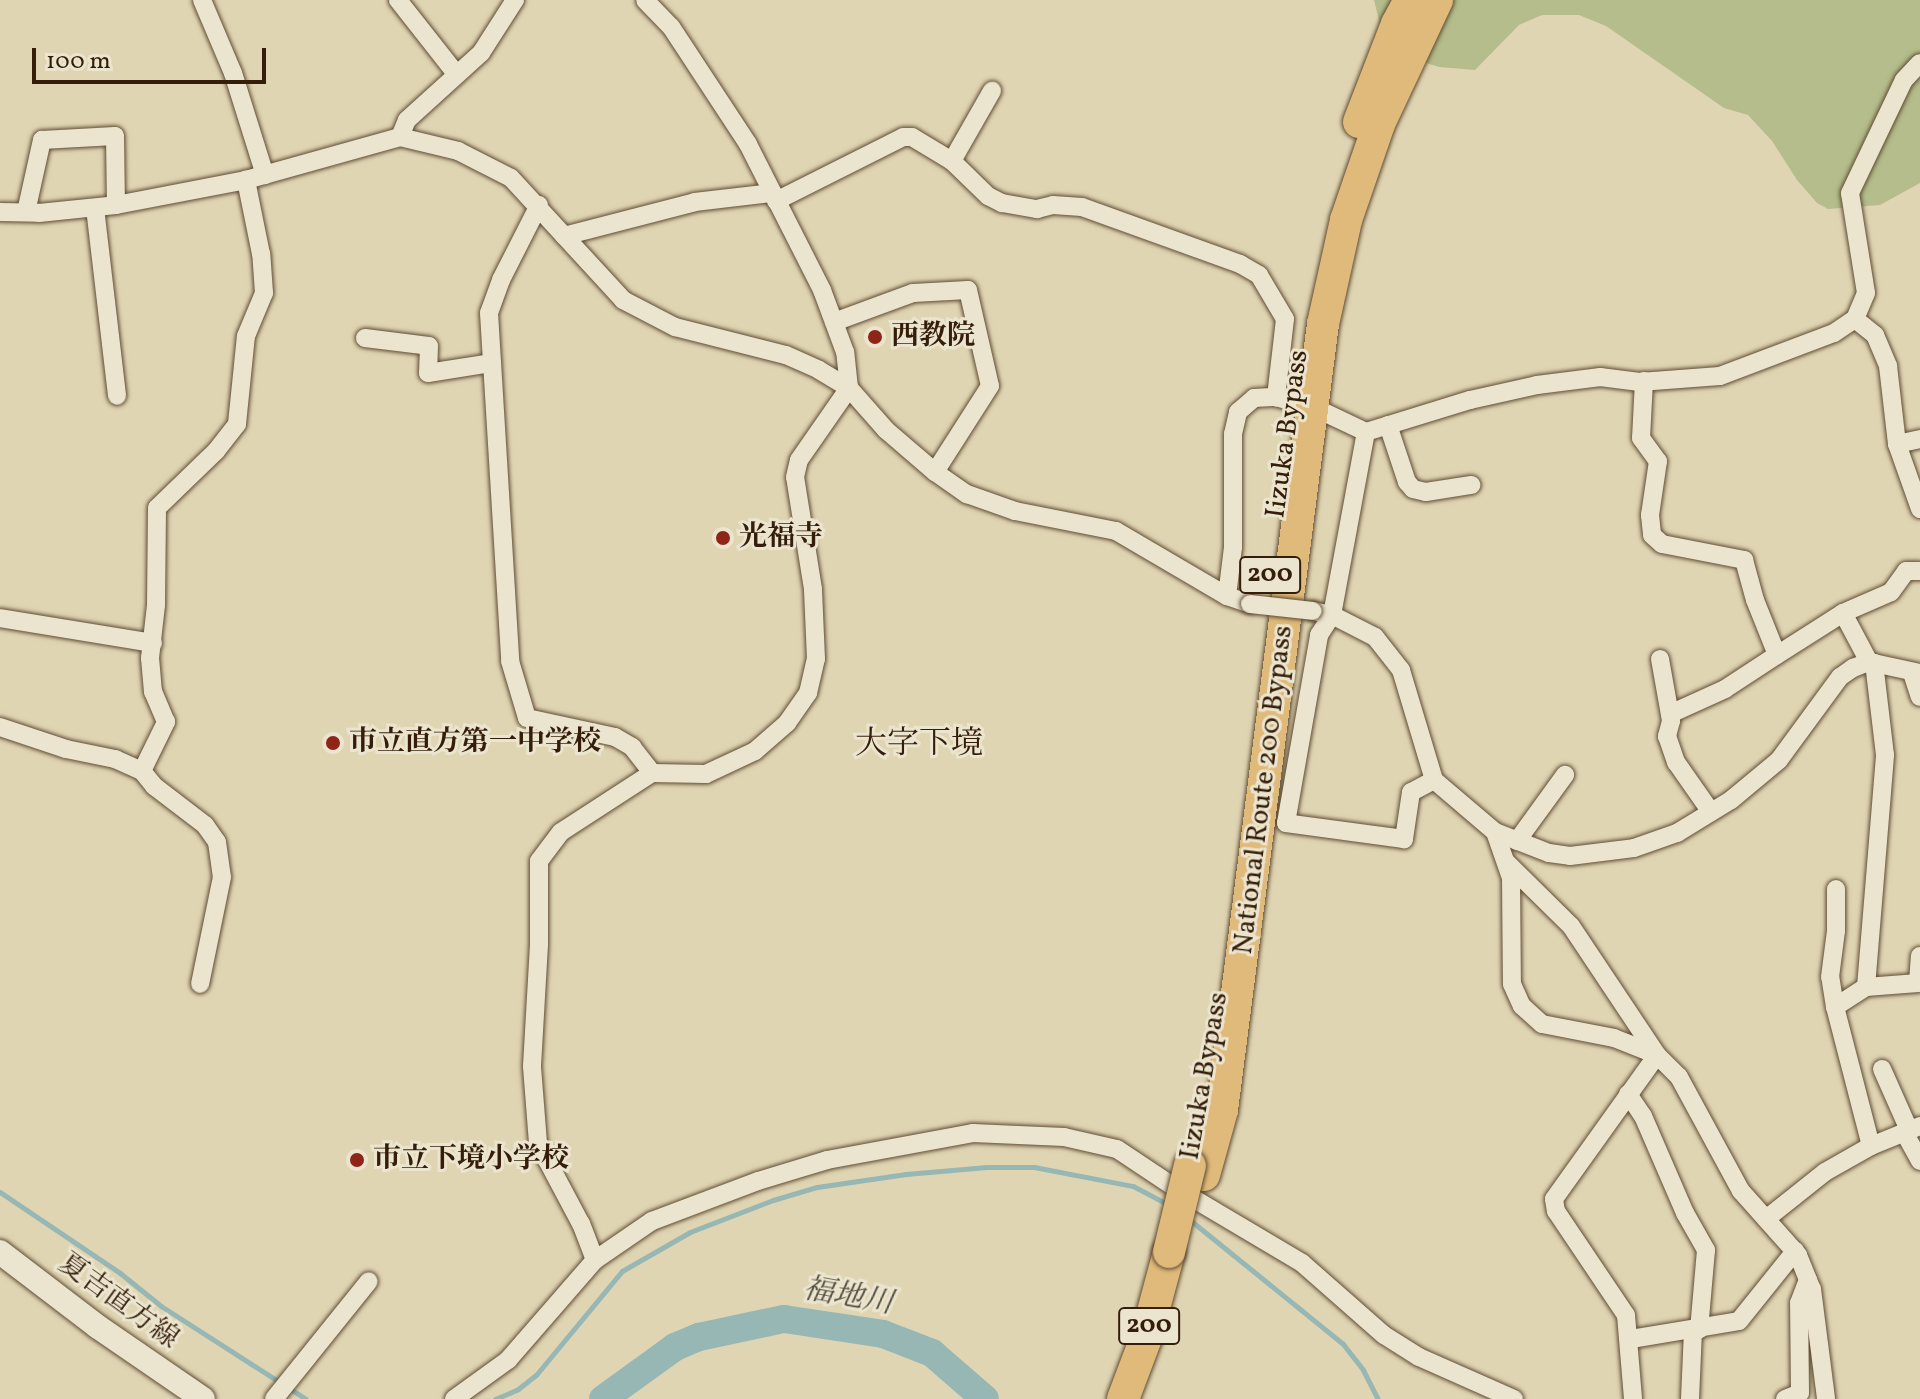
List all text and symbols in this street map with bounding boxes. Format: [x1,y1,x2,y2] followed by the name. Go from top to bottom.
[36,32,270,82] scale bar
[46,45,111,79] text: 100 m
[891,320,975,354] place label: 西教院
[866,328,884,346] marker: 西教院
[1260,348,1316,520] street label: Iizuka Bypass
[739,521,823,555] place label: 光福寺
[714,529,732,547] marker: 光福寺
[1238,553,1302,597] road number: 200
[1227,624,1301,956] street label: National Route 200 Bypass
[349,726,601,760] place label: 市立直方第一中学校
[855,726,983,764] district label: 大字下境
[324,734,342,752] marker: 市立直方第一中学校
[1174,990,1236,1162] street label: Iizuka Bypass
[373,1143,569,1177] place label: 市立下境小学校
[348,1151,366,1169] marker: 市立下境小学校
[51,1247,185,1357] street label: 夏吉直方線
[801,1271,895,1323] water label: 福地川
[1117,1304,1181,1348] road number: 200

